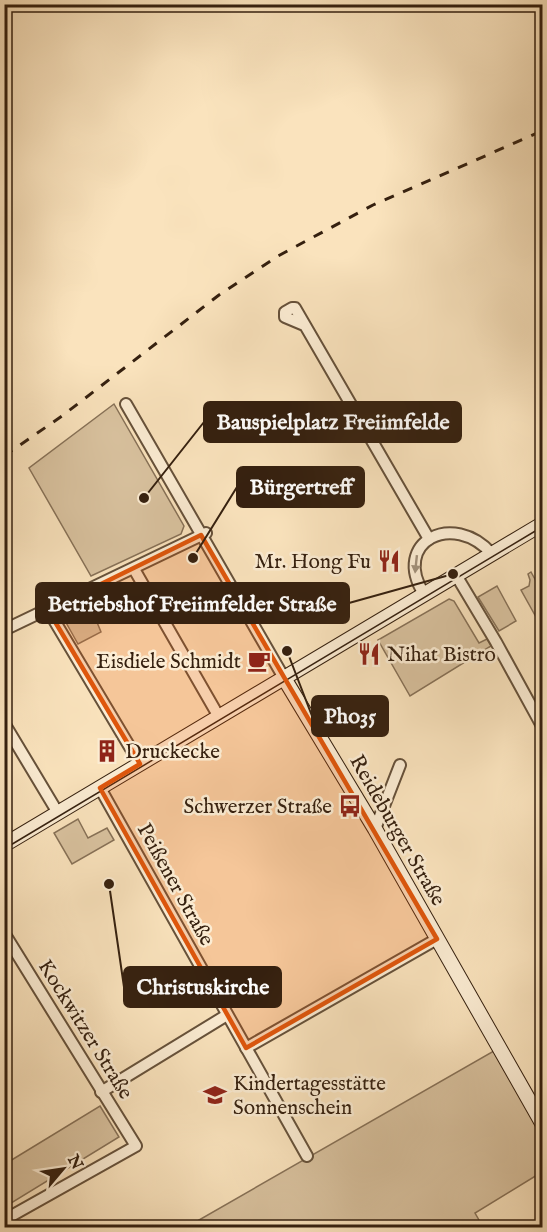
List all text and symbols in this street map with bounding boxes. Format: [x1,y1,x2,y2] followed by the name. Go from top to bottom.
[204,402,461,442] callout: Bauspielplatz Freiimfelde
[216,409,450,437] text: Bauspielplatz Freiimfelde
[237,467,364,507] callout: Bürgertreff
[250,474,355,502] text: Bürgertreff
[376,548,402,574] restaurant icon: Mr. Hong Fu
[254,549,371,576] place label: Mr. Hong Fu
[411,555,421,574] one-way arrow
[36,583,349,623] callout: Betriebshof Freiimfelder Straße
[48,591,337,619] text: Betriebshof Freiimfelder Straße
[356,641,382,667] restaurant icon: Nihat Bistro
[387,642,496,669] place label: Nihat Bistro
[246,648,272,674] cafe icon: Eisdiele Schmidt
[96,649,241,676] place label: Eisdiele Schmidt
[312,696,388,736] callout: Pho35
[324,703,376,731] text: Pho35
[94,738,120,764] building icon: Druckecke
[125,739,220,766] place label: Druckecke
[342,750,451,911] street label: Reideburger Straße
[337,793,363,819] bus stop icon: Schwerzer Straße
[183,794,332,821] place label: Schwerzer Straße
[130,819,220,951] street label: Peißener Straße
[31,955,139,1105] street label: Kockwitzer Straße
[124,967,281,1007] callout: Christuskirche
[137,974,269,1002] text: Christuskirche
[233,1071,386,1122] place label: Kindertagesstätte Sonnenschein
[202,1082,228,1108] school or university icon: Kindertagesstätte Sonnenschein
[33,1139,93,1199] north arrow
[62,1151,87,1174] text: N

